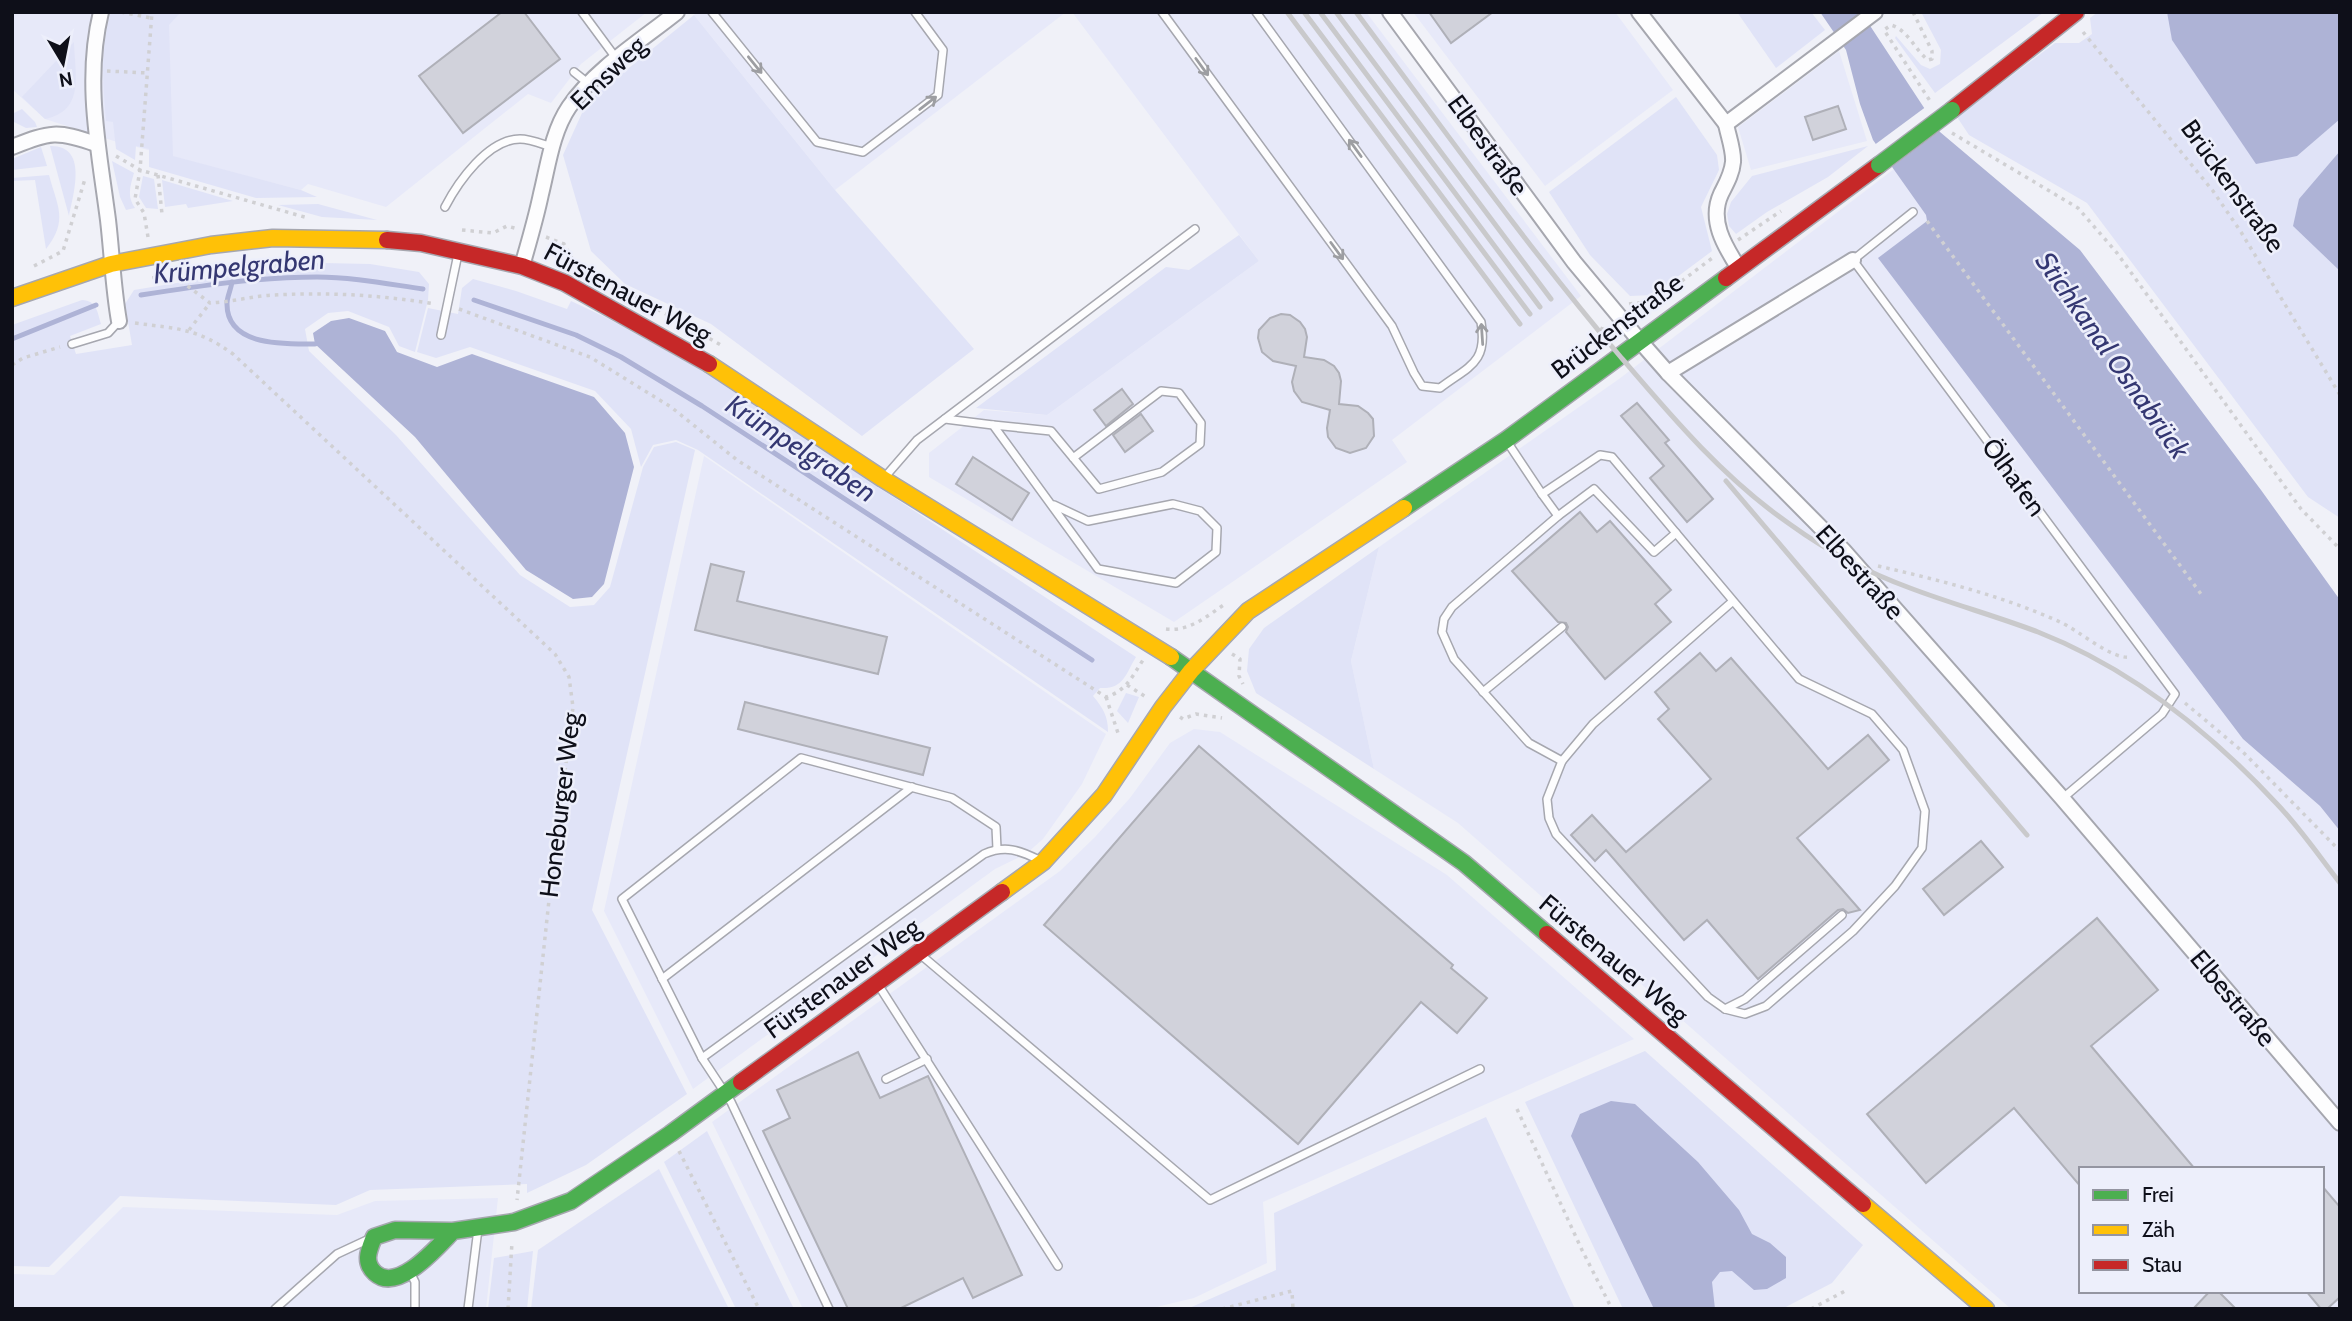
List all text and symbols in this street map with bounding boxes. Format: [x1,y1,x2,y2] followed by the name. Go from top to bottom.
[28,28,98,98] north arrow
[564,29,653,117] street label: Emsweg
[747,56,763,74] one-way arrow
[1195,57,1210,76] one-way arrow
[57,67,74,92] text: N
[1441,88,1535,202] street label: Elbestraße
[918,95,936,110] one-way arrow
[2174,113,2292,259] street label: Brückenstraße
[1348,139,1362,158] one-way arrow
[539,235,718,351] street label: Fürstenauer Weg
[1329,241,1344,260] one-way arrow
[152,242,326,290] water label: Krümpelgraben
[2029,245,2198,466] water label: Stichkanal Osnabrück
[1545,266,1689,386] street label: Brückenstraße
[1475,323,1488,346] one-way arrow
[720,387,882,509] water label: Krümpelgraben
[1975,432,2053,522] street label: Ölhafen
[1809,518,1911,626] street label: Elbestraße
[533,709,587,899] street label: Honeburger Weg
[1533,887,1696,1031] street label: Fürstenauer Weg
[758,910,927,1045] street label: Fürstenauer Weg
[2183,943,2283,1053] street label: Elbestraße
[2079,1167,2324,1293] legend
[2142,1182,2174,1207] text: Frei
[2142,1217,2175,1242] text: Zäh
[2142,1252,2182,1277] text: Stau

